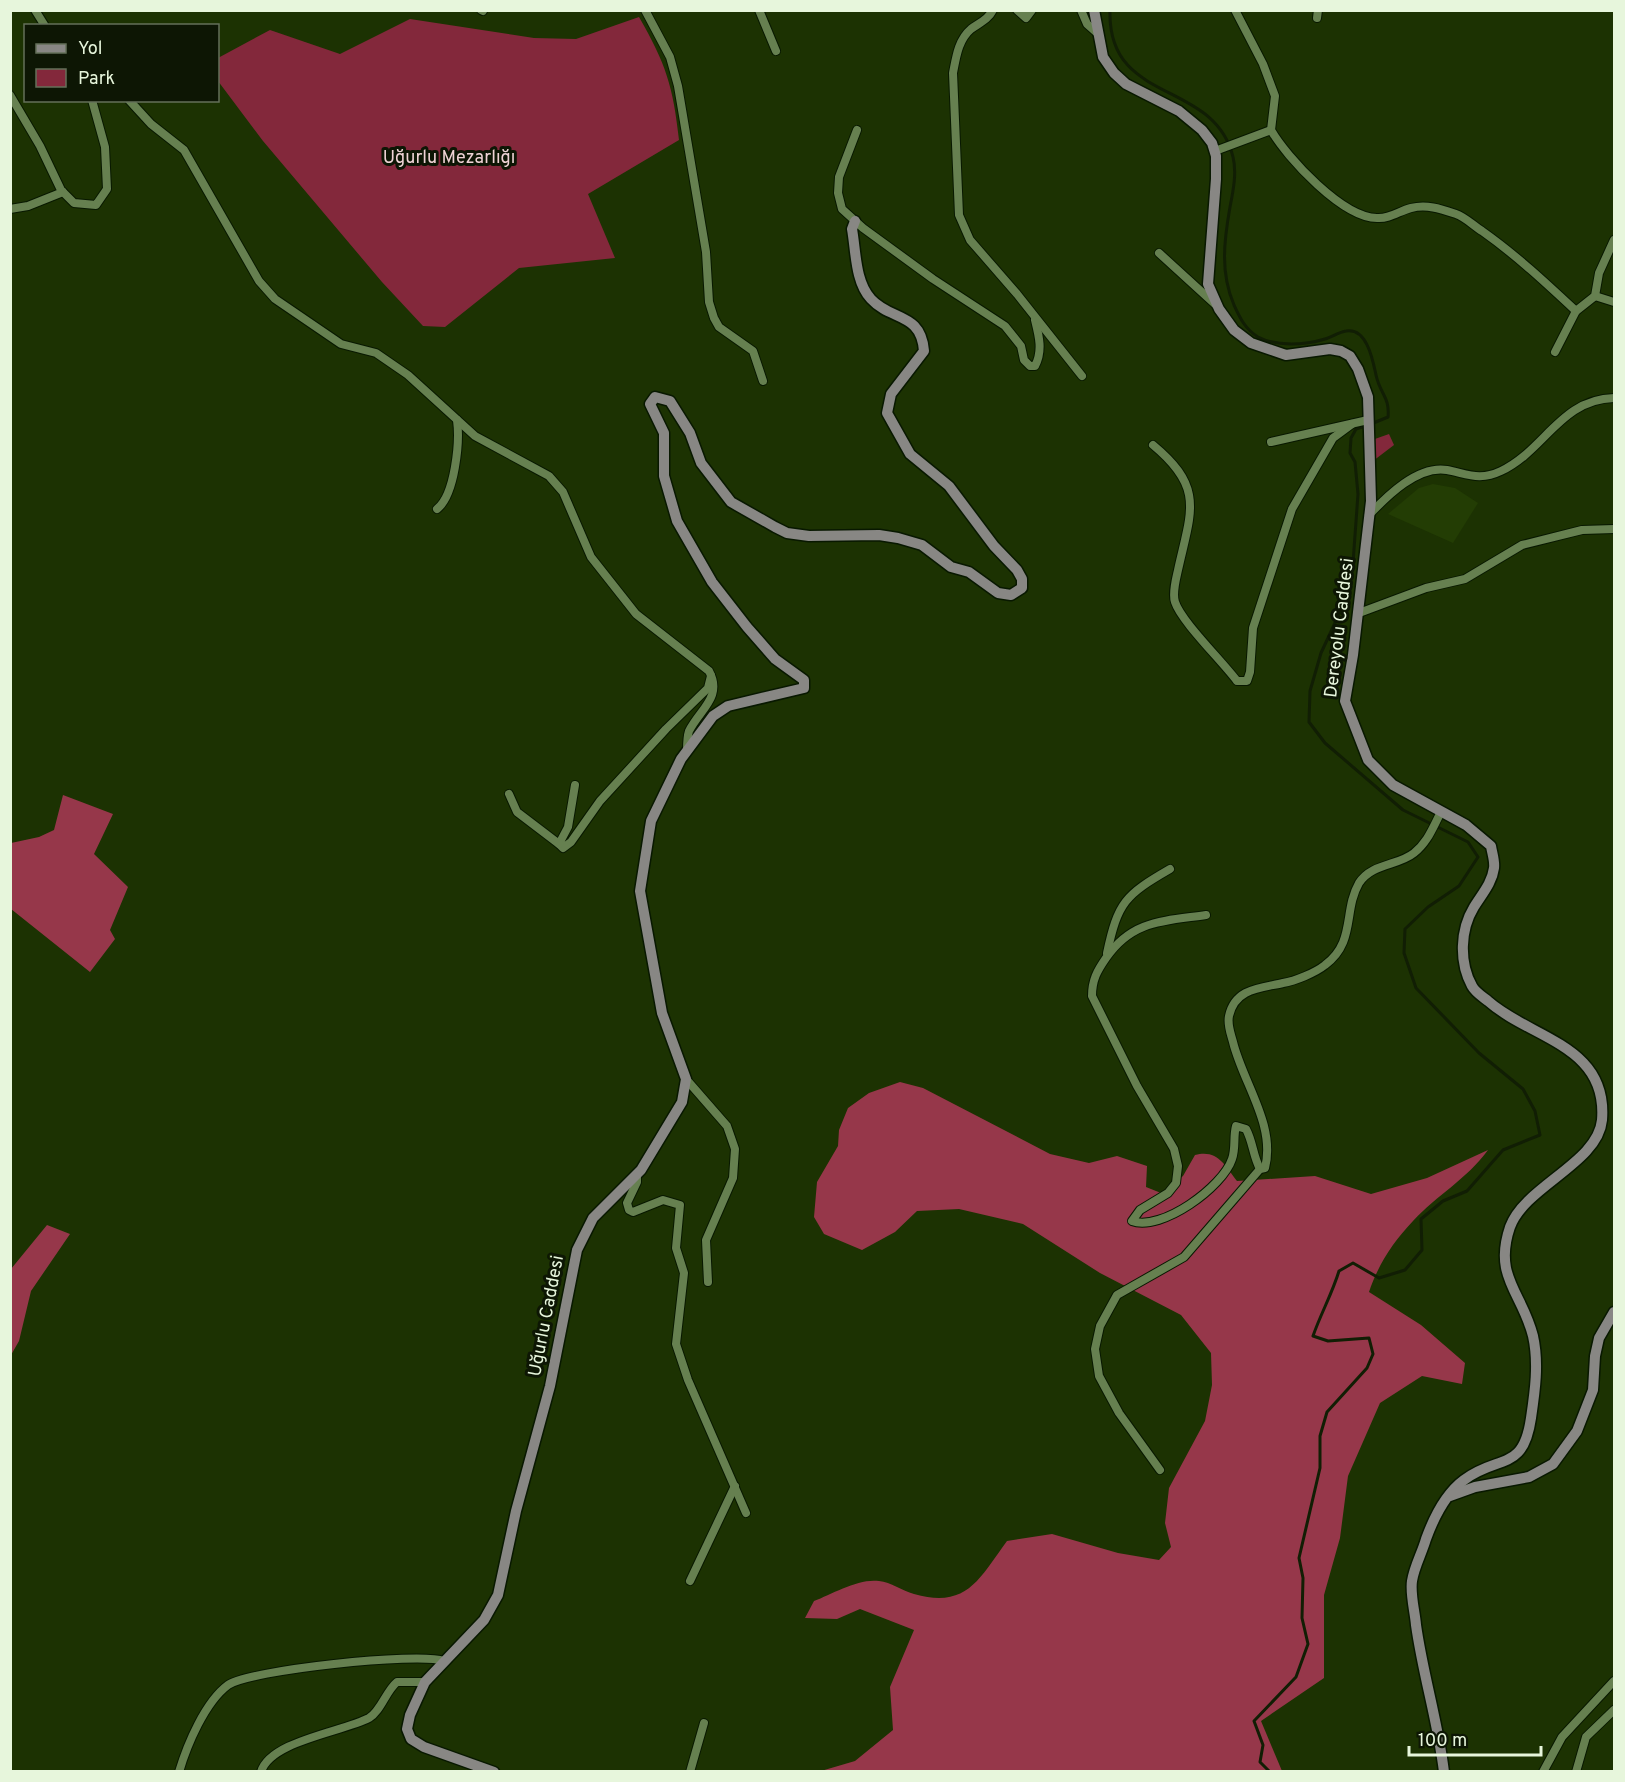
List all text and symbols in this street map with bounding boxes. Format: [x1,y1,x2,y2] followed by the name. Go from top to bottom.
[24,24,219,102] legend
[78,38,103,61] text: Yol
[78,68,115,91] text: Park
[383,147,515,170] park label: Uğurlu Mezarlığı
[1320,557,1360,699] street label: Dereyolu Caddesi
[524,1253,570,1379] street label: Uğurlu Caddesi
[1409,1719,1541,1757] scale bar
[1418,1730,1467,1753] text: 100 m

